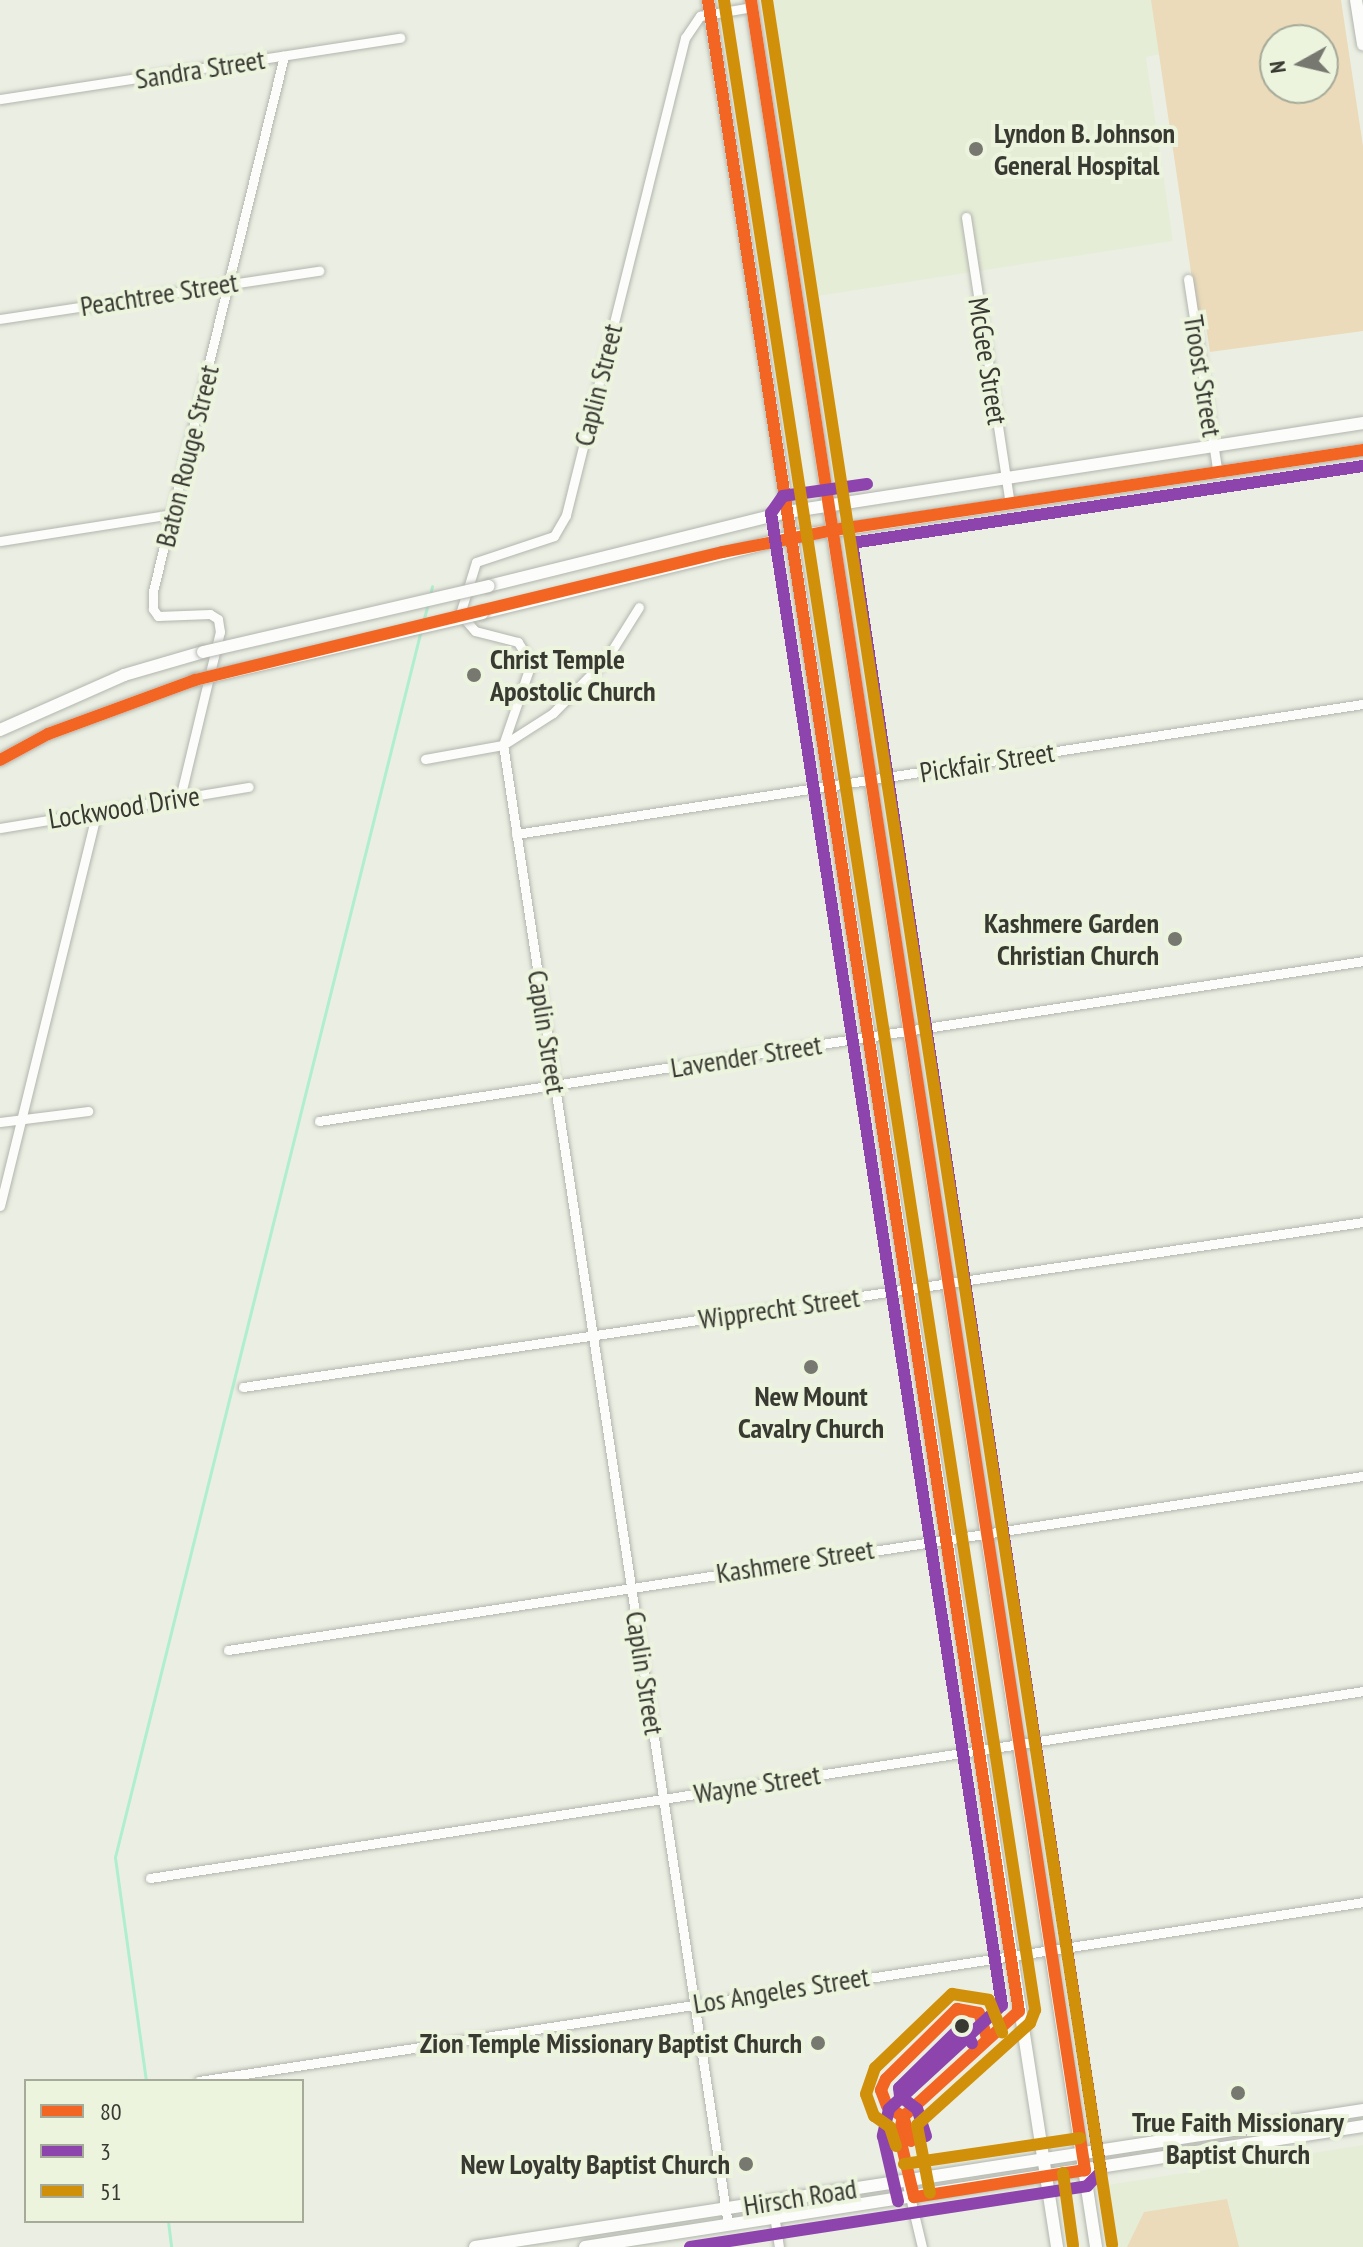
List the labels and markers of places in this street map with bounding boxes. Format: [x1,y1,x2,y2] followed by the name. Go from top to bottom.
[994,116,1177,182] place label: Lyndon B. Johnson General Hospital
[965,138,987,160] marker: Lyndon B. Johnson General Hospital
[490,642,656,708] place label: Christ Temple Apostolic Church
[465,666,483,684] marker: Christ Temple Apostolic Church
[984,906,1159,972] place label: Kashmere Garden Christian Church
[1166,930,1184,948] marker: Kashmere Garden Christian Church
[802,1358,820,1376] marker: New Mount Cavalry Church
[737,1379,885,1445] place label: New Mount Cavalry Church
[954,2018,970,2034] unlabelled marker
[418,2026,802,2060] place label: Zion Temple Missionary Baptist Church
[809,2034,827,2052] marker: Zion Temple Missionary Baptist Church
[1229,2084,1247,2102] marker: True Faith Missionary Baptist Church
[1132,2105,1344,2171] place label: True Faith Missionary Baptist Church
[459,2147,730,2181] place label: New Loyalty Baptist Church
[737,2155,755,2173] marker: New Loyalty Baptist Church

